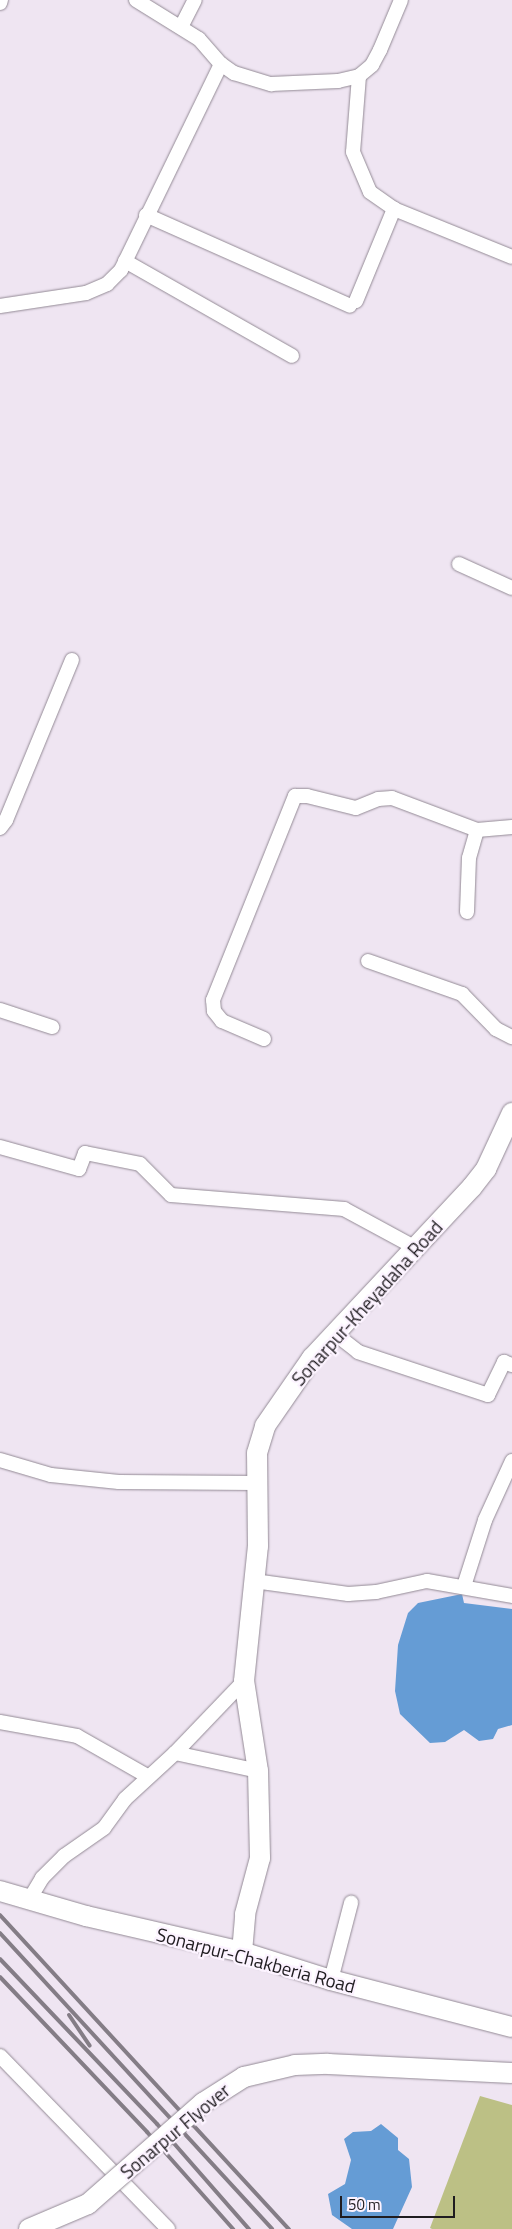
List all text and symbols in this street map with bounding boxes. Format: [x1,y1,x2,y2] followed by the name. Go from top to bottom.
[287,1216,447,1390] street label: Sonarpur-Kheyadaha Road
[154,1922,358,1998] street label: Sonarpur-Chakberia Road
[116,2079,234,2183] street label: Sonarpur Flyover
[342,2186,457,2218] scale bar
[348,2193,381,2216] text: 50 m

